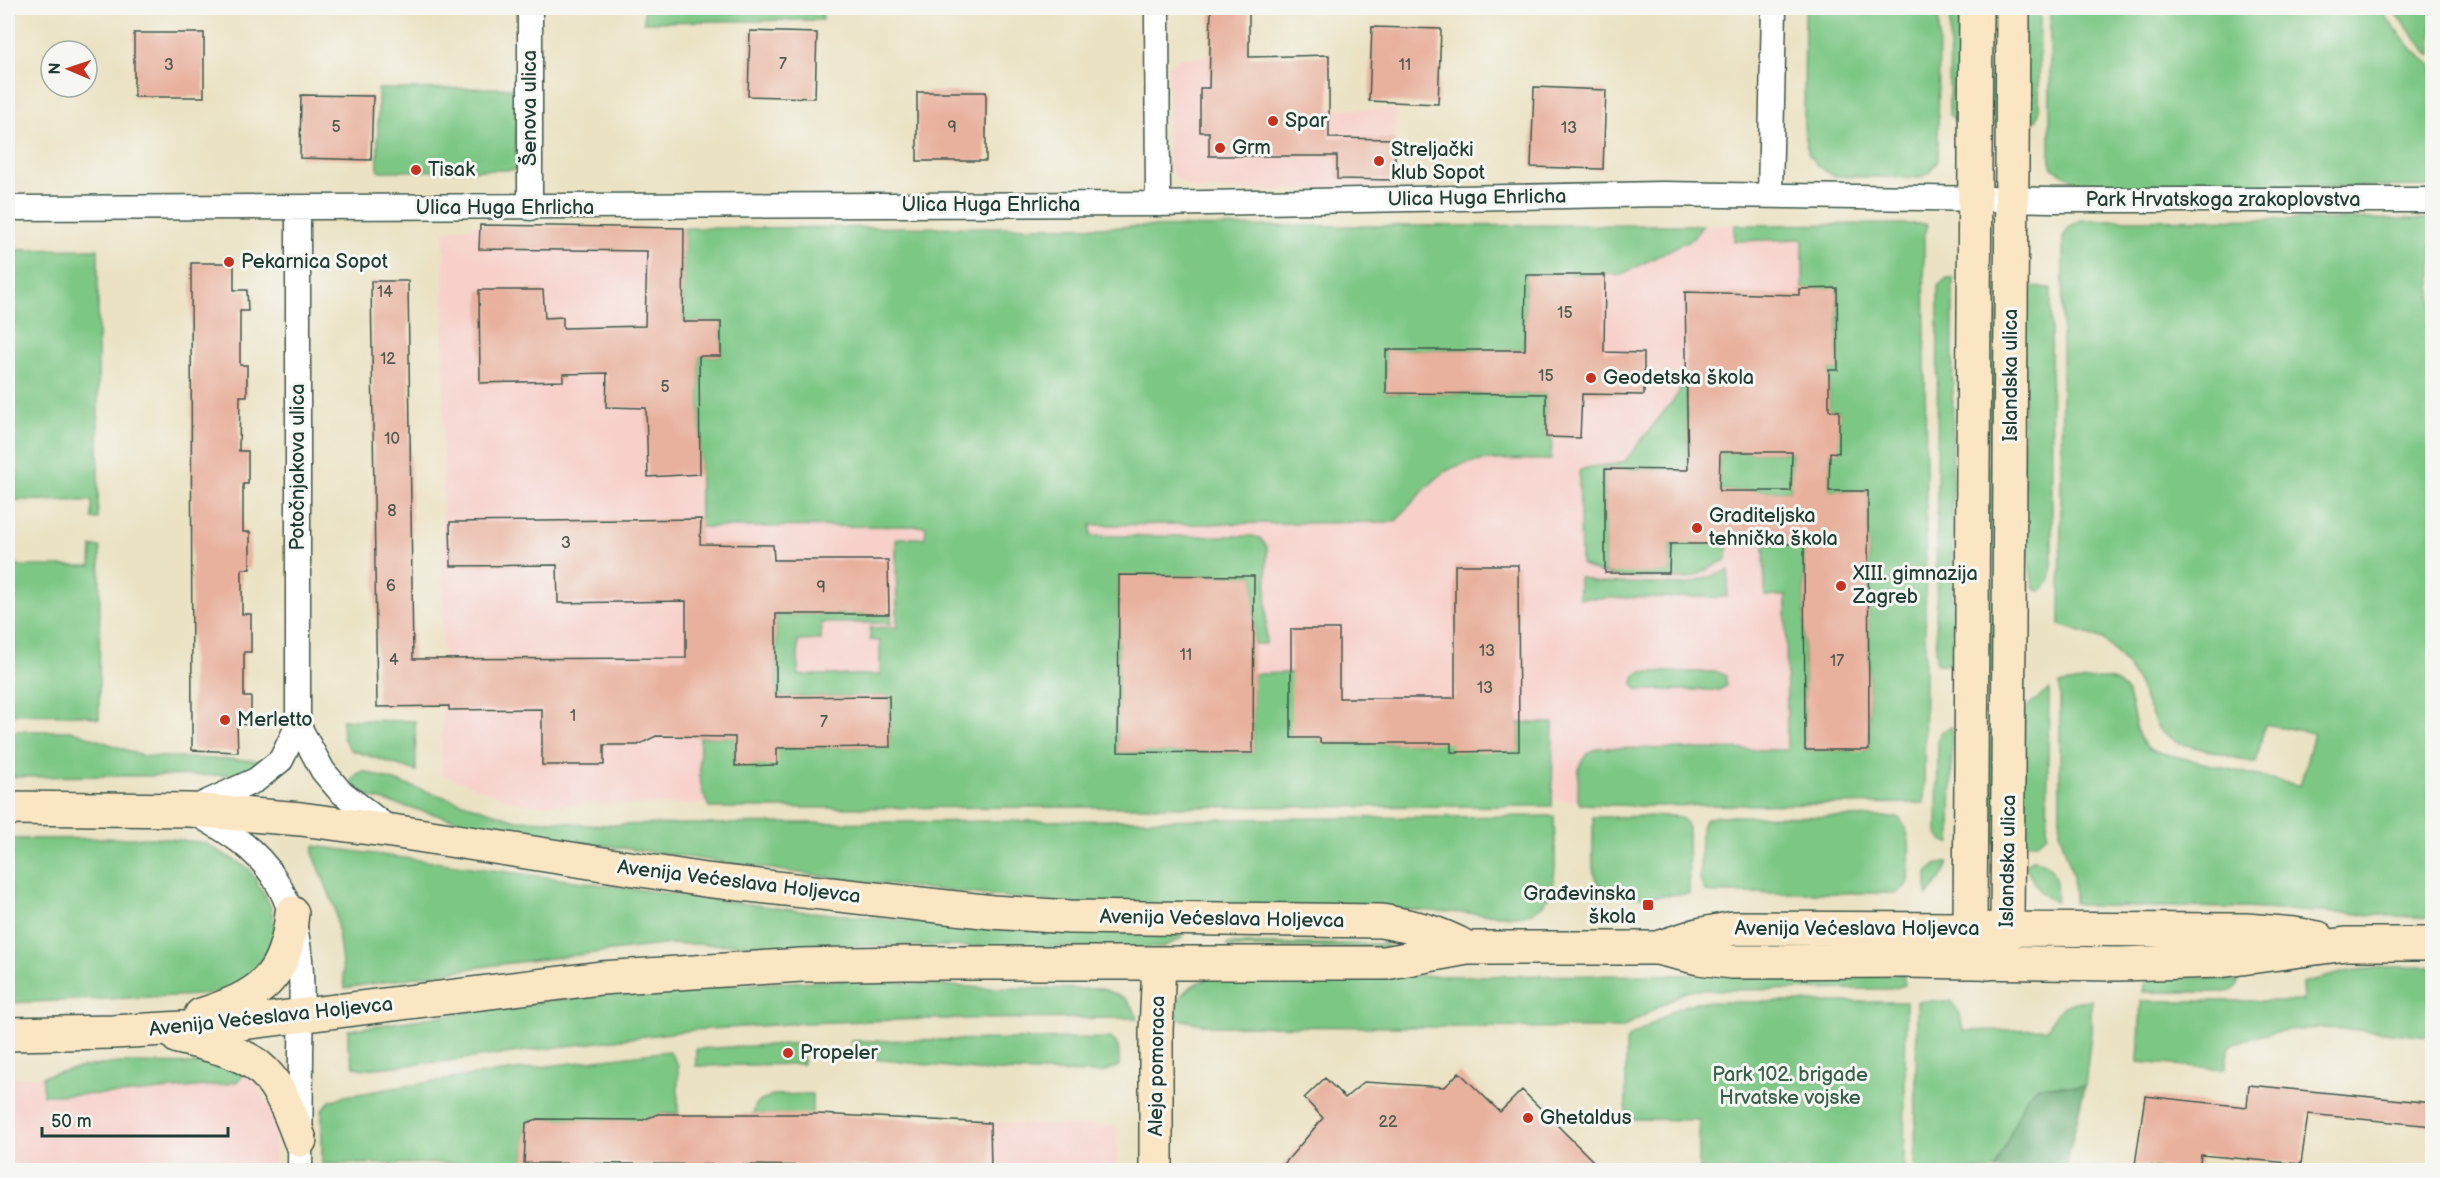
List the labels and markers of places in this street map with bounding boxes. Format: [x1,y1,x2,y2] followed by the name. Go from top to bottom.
[1285,109,1328,133] place label: Spar
[1266,114,1280,128] marker: Spar
[1232,136,1271,160] place label: Grm
[1391,138,1485,185] place label: Streljački klub Sopot
[1213,141,1227,155] marker: Grm
[1372,154,1386,168] marker: Streljački klub Sopot
[428,158,475,182] place label: Tisak
[409,163,423,177] marker: Tisak
[241,250,388,274] place label: Pekarnica Sopot
[222,255,236,269] marker: Pekarnica Sopot
[1603,366,1754,390] place label: Geodetska škola
[1584,371,1598,385] marker: Geodetska škola
[1709,504,1838,551] place label: Graditeljska tehnička škola
[1690,521,1704,535] marker: Graditeljska tehnička škola
[1852,562,1978,609] place label: XIII. gimnazija Zagreb
[1834,579,1848,593] marker: XIII. gimnazija Zagreb
[237,708,313,732] place label: Merletto
[218,713,232,727] marker: Merletto
[1523,882,1636,929] place label: Građevinska škola
[1641,898,1655,912] marker: Građevinska škola
[800,1041,878,1065] place label: Propeler
[781,1046,795,1060] marker: Propeler
[1540,1106,1632,1130] place label: Ghetaldus
[1521,1111,1535,1125] marker: Ghetaldus

